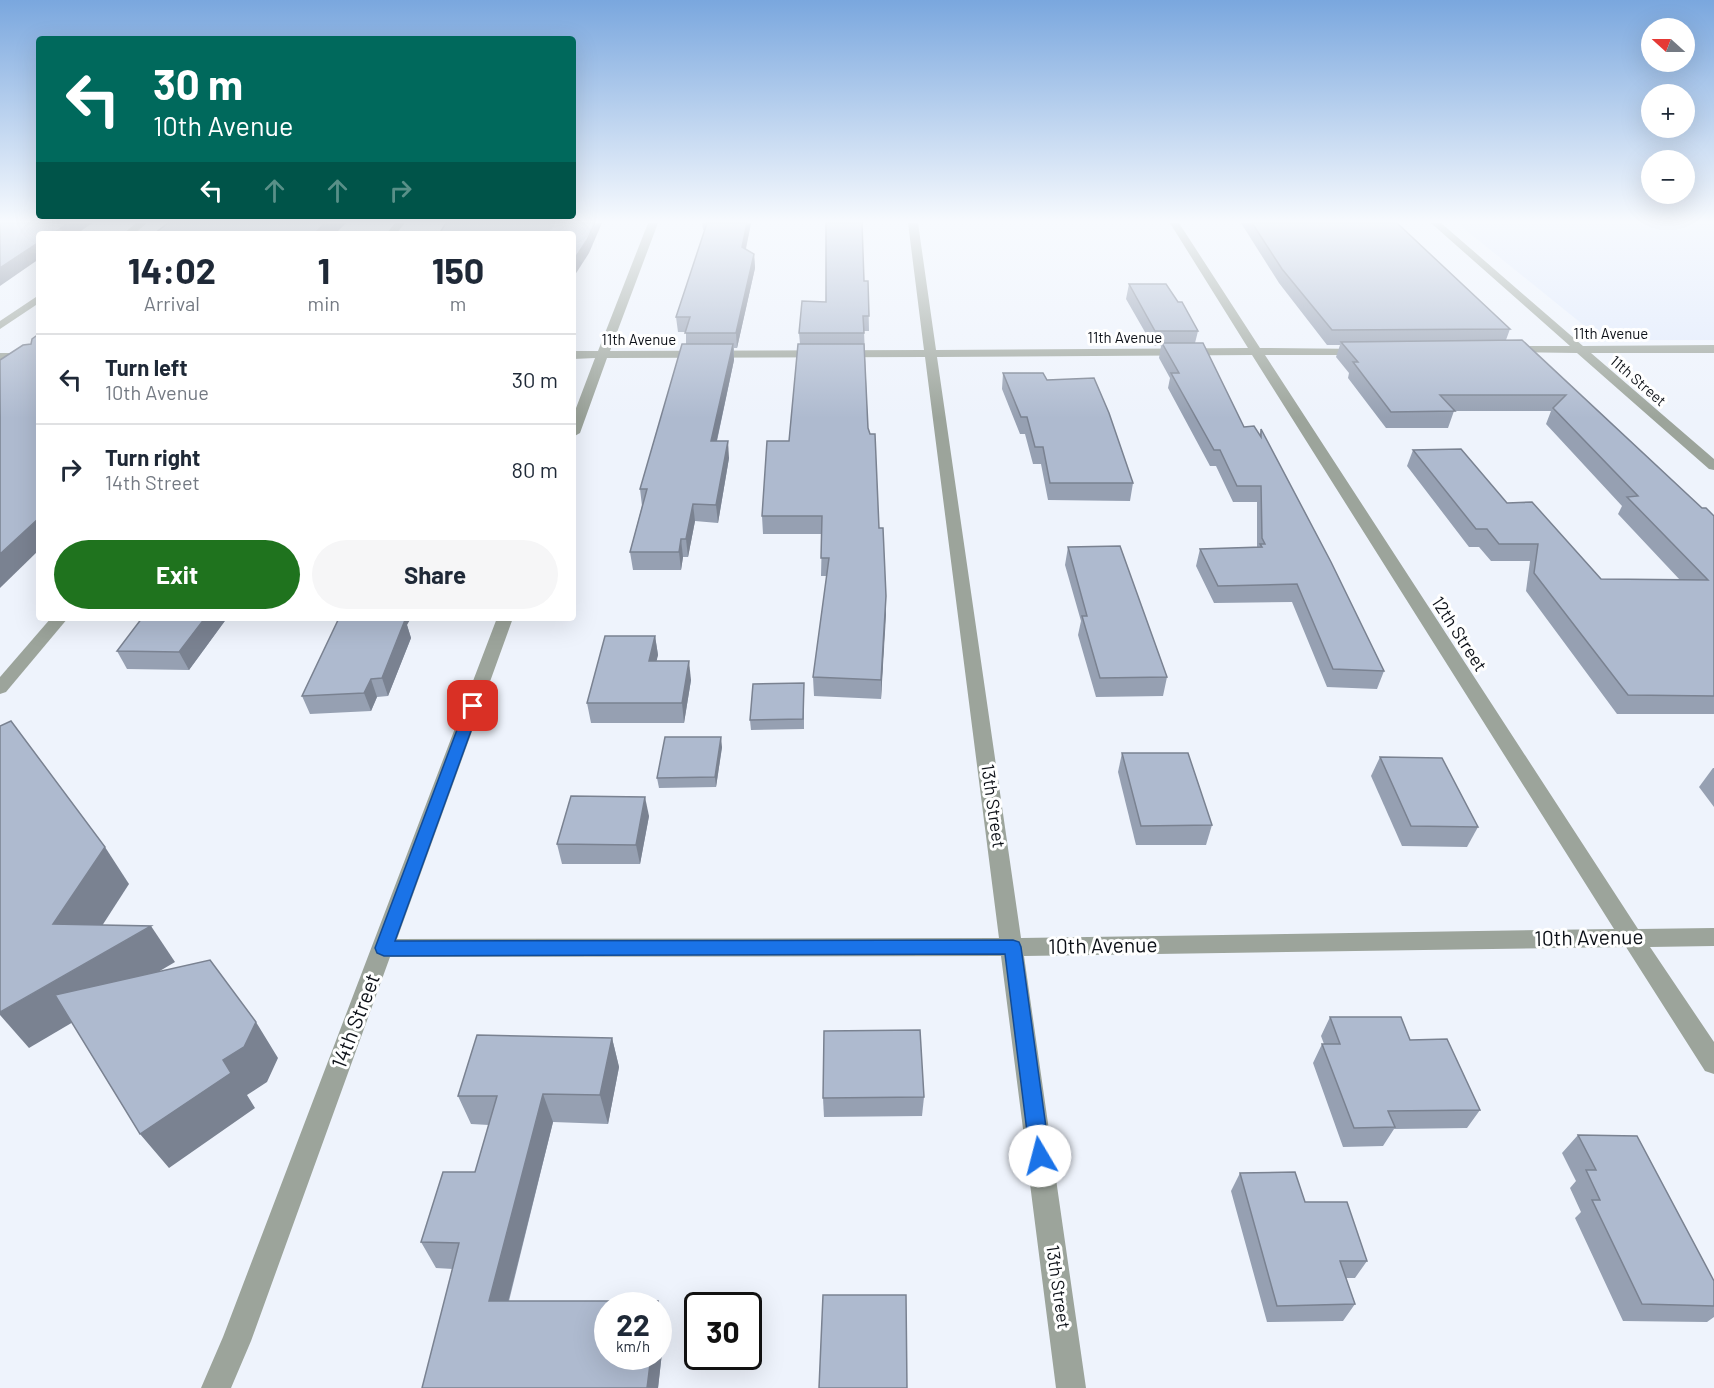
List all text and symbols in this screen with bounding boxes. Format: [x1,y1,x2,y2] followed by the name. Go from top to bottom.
[1641,18,1695,72] north arrow
[1641,18,1695,204] map controls
[153,58,243,108] text: 30 m
[54,60,132,138] icon: left
[1641,84,1695,138] button: +
[153,109,293,141] text: 10th Avenue
[1641,150,1695,204] button: −
[195,174,228,207] icon: left
[258,174,291,207] icon: ahead
[321,174,354,207] icon: ahead
[384,174,417,207] icon: right
[128,248,216,291] text: 14:02
[317,248,330,291] text: 1
[432,248,484,291] text: 150
[144,291,200,315] text: Arrival
[308,291,340,315] text: min
[450,291,466,315] text: m
[1574,324,1648,342] street label: 11th Avenue
[1088,328,1162,346] street label: 11th Avenue
[602,330,676,348] street label: 11th Avenue
[1607,351,1670,409] street label: 11th Street
[105,354,188,380] text: Turn left
[54,363,87,396] icon: left
[512,366,558,392] text: 30 m
[105,380,209,404] text: 10th Avenue
[105,444,200,470] text: Turn right
[54,453,87,486] icon: right
[512,456,558,482] text: 80 m
[105,470,200,494] text: 14th Street
[54,540,300,609] button: Exit
[312,540,558,609] button: Share
[1427,592,1492,675] street label: 12th Street
[447,680,498,731] pin
[456,689,489,722] icon: arrive
[977,762,1011,849] street label: 13th Street
[1534,923,1644,950] street label: 10th Avenue
[1048,931,1158,958] street label: 10th Avenue
[325,970,384,1071] street label: 14th Street
[1008,1124,1072,1188] position arrow
[1042,1243,1076,1330] street label: 13th Street
[684,1292,762,1370] speed limit sign: 30
[616,1306,650,1342] text: 22
[616,1337,650,1355] text: km/h

